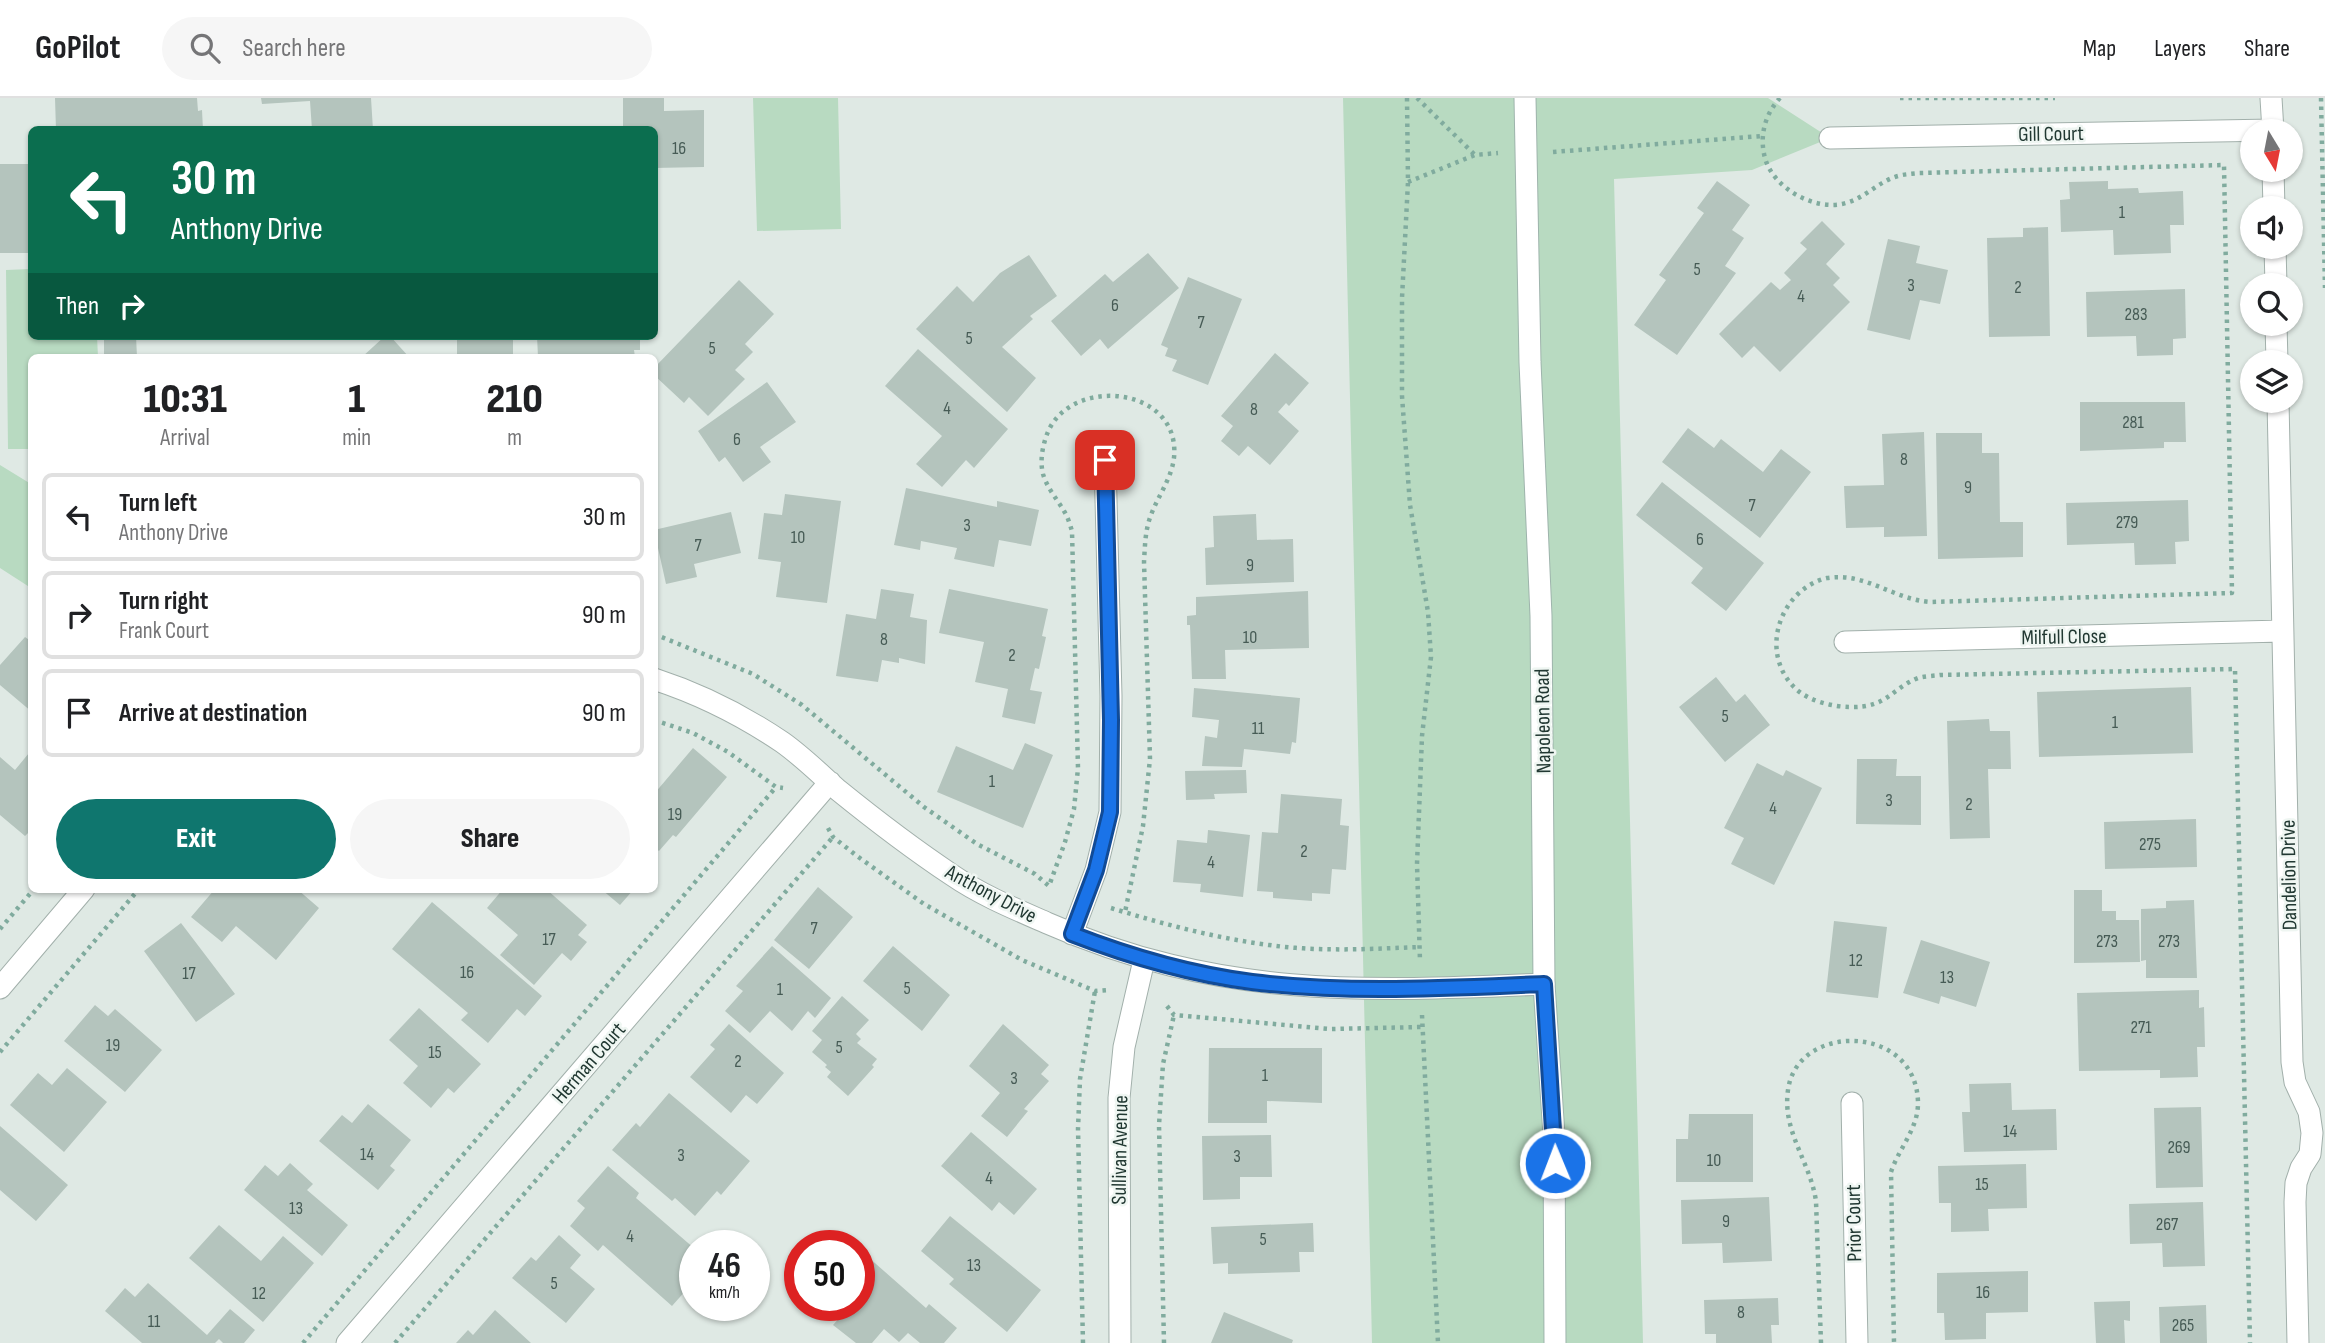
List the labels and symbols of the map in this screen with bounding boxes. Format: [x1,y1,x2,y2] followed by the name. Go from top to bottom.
[2240,119,2303,182] north arrow
[2018,121,2084,147] street label: Gill Court
[672,138,686,159] house number: 16
[2119,202,2126,223] house number: 1
[1693,259,1701,280] house number: 5
[1907,275,1915,296] house number: 3
[2014,277,2022,298] house number: 2
[1797,286,1805,307] house number: 4
[1111,295,1119,316] house number: 6
[2125,304,2147,325] house number: 283
[1197,312,1205,333] house number: 7
[965,328,973,349] house number: 5
[708,338,716,359] house number: 5
[943,398,951,419] house number: 4
[1250,399,1258,420] house number: 8
[2122,412,2144,433] house number: 281
[733,429,741,450] house number: 6
[1075,430,1135,490] pin
[1900,449,1908,470] house number: 8
[1964,477,1972,498] house number: 9
[1748,495,1756,516] house number: 7
[2116,512,2138,533] house number: 279
[963,515,971,536] house number: 3
[791,527,805,548] house number: 10
[1696,529,1704,550] house number: 6
[694,535,702,556] house number: 7
[1246,555,1254,576] house number: 9
[2021,624,2107,650] street label: Milfull Close
[1243,627,1257,648] house number: 10
[880,629,888,650] house number: 8
[1008,645,1016,666] house number: 2
[1530,668,1556,774] street label: Napoleon Road
[1721,706,1729,727] house number: 5
[2112,712,2119,733] house number: 1
[1252,718,1265,739] house number: 11
[989,771,996,792] house number: 1
[1885,790,1893,811] house number: 3
[1965,794,1973,815] house number: 2
[1769,798,1777,819] house number: 4
[668,804,682,825] house number: 19
[2276,820,2302,930] street label: Dandelion Drive
[2139,834,2161,855] house number: 275
[1300,841,1308,862] house number: 2
[1207,852,1215,873] house number: 4
[940,859,1041,928] street label: Anthony Drive
[810,918,818,939] house number: 7
[542,929,557,950] house number: 17
[2096,931,2118,952] house number: 273
[2158,931,2180,952] house number: 273
[1849,950,1863,971] house number: 12
[460,962,474,983] house number: 16
[182,963,197,984] house number: 17
[1940,967,1954,988] house number: 13
[903,978,911,999] house number: 5
[777,979,784,1000] house number: 1
[547,1017,631,1109] street label: Herman Court
[2130,1017,2152,1038] house number: 271
[106,1035,120,1056] house number: 19
[835,1037,843,1058] house number: 5
[428,1042,442,1063] house number: 15
[734,1051,742,1072] house number: 2
[1262,1065,1269,1086] house number: 1
[1010,1068,1018,1089] house number: 3
[1107,1095,1133,1205] street label: Sullivan Avenue
[2003,1121,2017,1142] house number: 14
[1518,1126,1592,1200] position arrow
[2167,1137,2191,1158] house number: 269
[360,1144,374,1165] house number: 14
[677,1145,685,1166] house number: 3
[1233,1146,1241,1167] house number: 3
[1707,1150,1721,1171] house number: 10
[985,1168,993,1189] house number: 4
[1975,1174,1989,1195] house number: 15
[1841,1184,1867,1262] street label: Prior Court
[289,1198,303,1219] house number: 13
[1722,1211,1730,1232] house number: 9
[2156,1214,2179,1235] house number: 267
[626,1226,634,1247] house number: 4
[1259,1229,1267,1250] house number: 5
[784,1230,875,1321] speed limit sign: 50
[967,1255,981,1276] house number: 13
[550,1273,558,1294] house number: 5
[1976,1282,1990,1303] house number: 16
[252,1283,266,1304] house number: 12
[1737,1302,1745,1323] house number: 8
[148,1311,161,1332] house number: 11
[2172,1315,2194,1336] house number: 265

